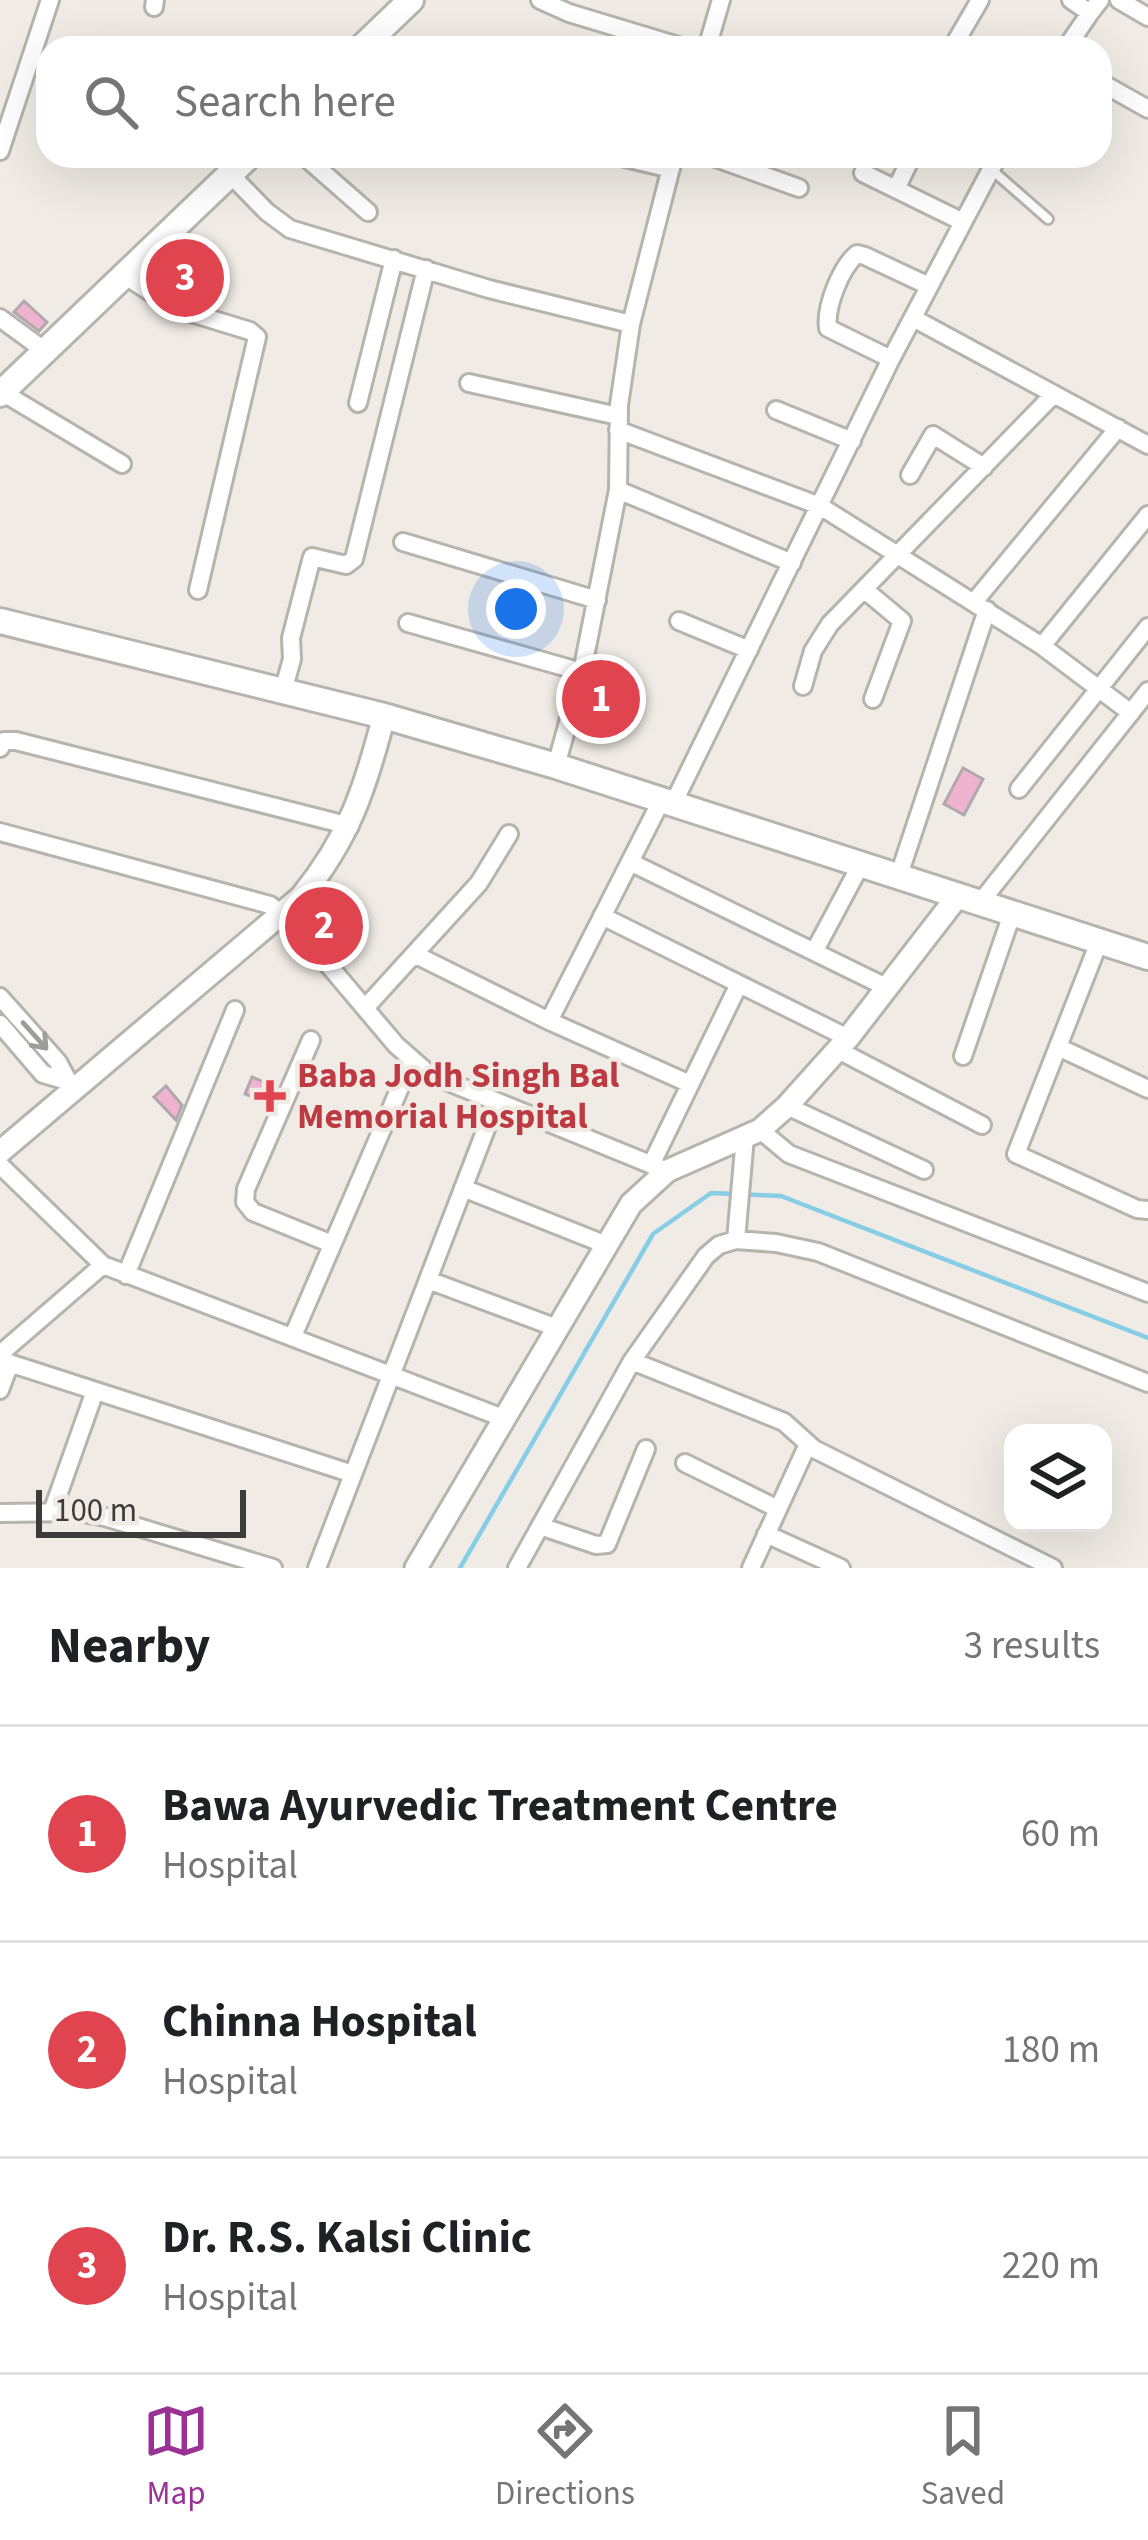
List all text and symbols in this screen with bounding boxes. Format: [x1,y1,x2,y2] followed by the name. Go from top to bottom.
[36,36,1112,168] search box
[78,69,144,135] icon: search
[174,70,396,134] text: Search here
[146,233,224,323] pin: 3
[486,579,546,639] your location
[562,654,640,744] pin: 1
[285,881,363,971] pin: 2
[21,1021,48,1051] one-way arrow
[297,1050,619,1142] place label: Baba Jodh Singh Bal Memorial Hospital
[254,1080,286,1112] marker: Baba Jodh Singh Bal Memorial Hospital
[1004,1424,1112,1532] map controls
[1004,1424,1112,1532] button: layers
[36,1484,246,1537] scale bar
[54,1487,137,1534] text: 100 m
[48,1610,210,1682] text: Nearby
[964,1618,1100,1674] text: 3 results
[162,1774,838,1838] text: Bawa Ayurvedic Treatment Centre
[77,1806,97,1862] text: 1
[1021,1806,1100,1862] text: 60 m
[162,1838,298,1894] text: Hospital
[162,1990,477,2054] text: Chinna Hospital
[77,2022,97,2078] text: 2
[1002,2022,1100,2078] text: 180 m
[162,2054,298,2110] text: Hospital
[162,2206,532,2270] text: Dr. R.S. Kalsi Clinic
[77,2238,97,2294] text: 3
[1002,2238,1100,2294] text: 220 m
[162,2270,298,2326] text: Hospital
[143,2398,209,2517] tab: Map
[495,2398,635,2517] tab: Directions
[921,2398,1005,2517] tab: Saved

